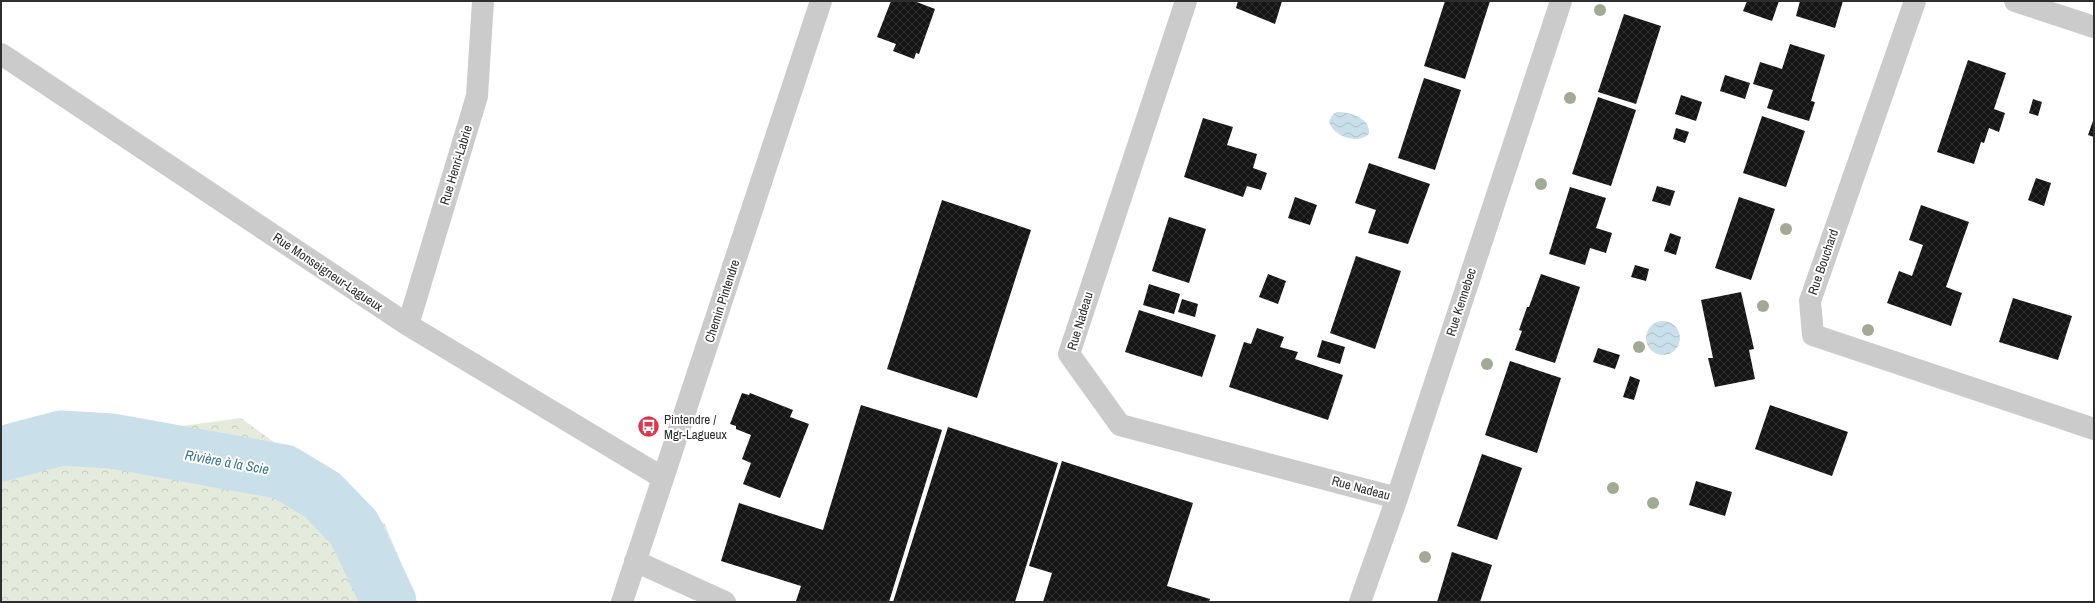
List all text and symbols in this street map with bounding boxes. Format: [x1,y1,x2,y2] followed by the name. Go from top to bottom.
[436,123,476,207] street label: Rue Henri-Labrie
[1804,227,1842,297] street label: Rue Bouchard
[270,229,387,316] street label: Rue Monseigneur-Lagueux
[701,257,743,345] street label: Chemin Pintendre
[1442,266,1480,338] street label: Rue Kennebec
[1063,290,1097,352] street label: Rue Nadeau
[664,411,727,443] place label: Pintendre / Mgr-Lagueux
[636,413,662,439] bus stop icon: Pintendre / Mgr-Lagueux
[184,446,270,478] water label: Rivière à la Scie
[1330,472,1392,504] street label: Rue Nadeau

